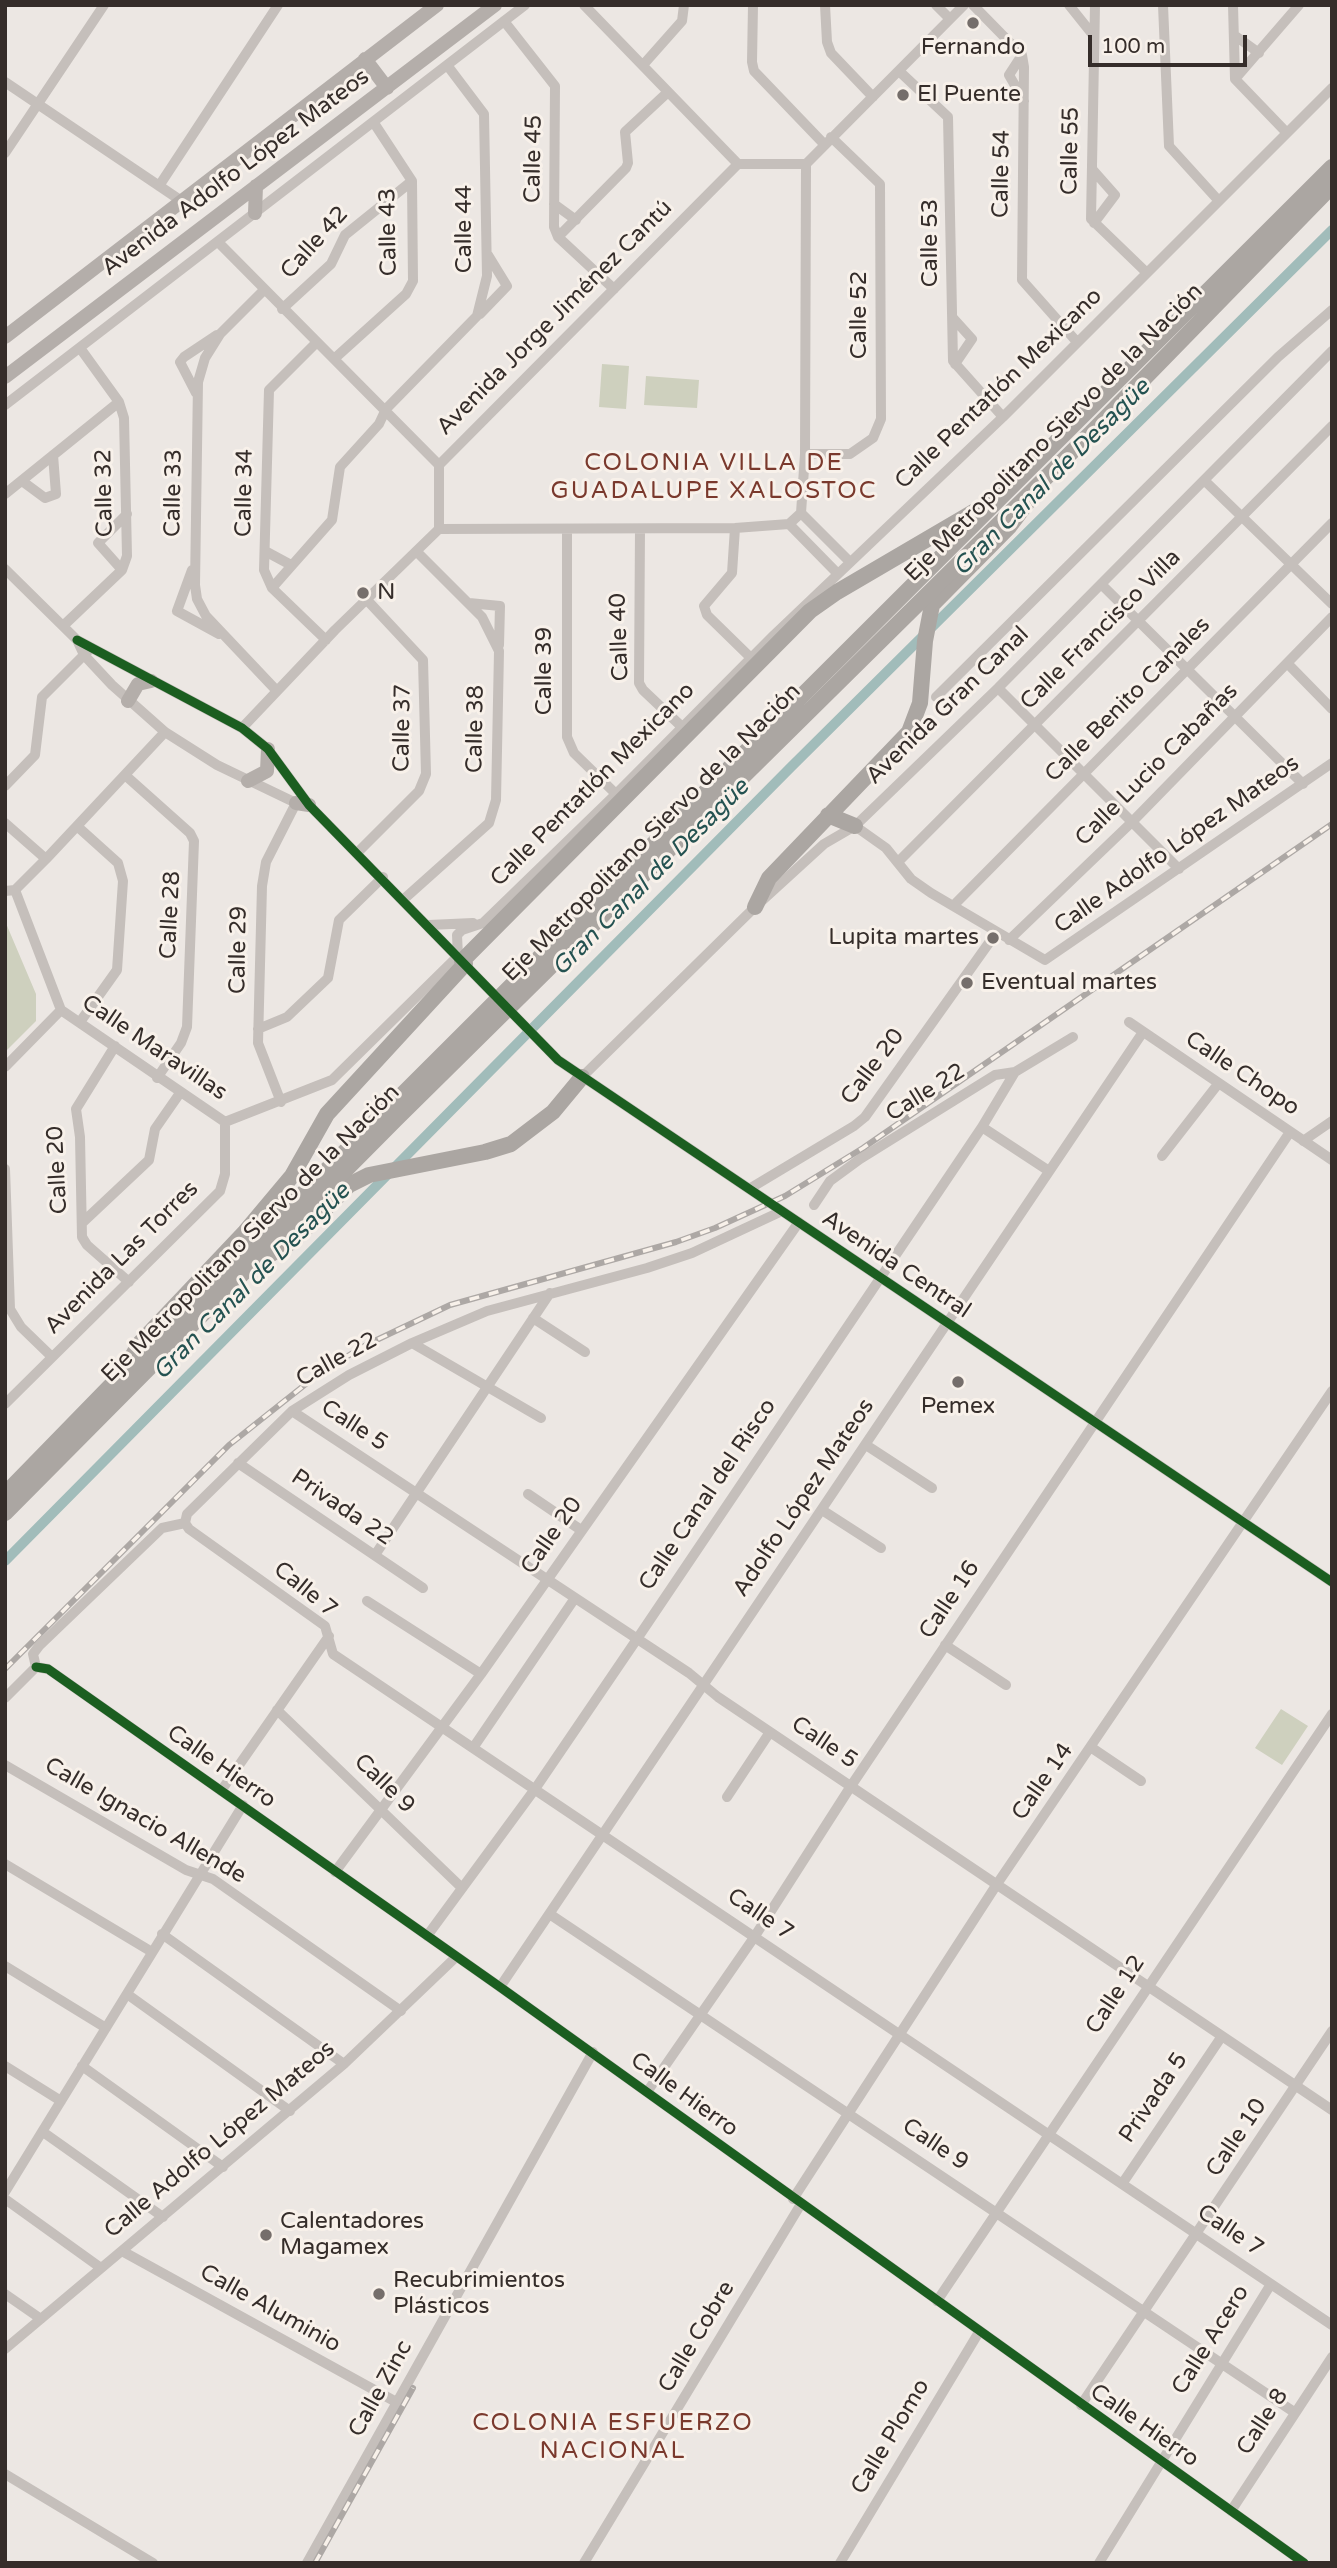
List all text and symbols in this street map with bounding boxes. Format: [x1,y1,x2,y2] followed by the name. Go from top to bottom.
[965,15,981,31] marker: Fernando
[1092,21,1251,65] scale bar
[921,34,1025,62] place label: Fernando
[1101,34,1165,59] text: 100 m
[97,63,375,283] street label: Avenida Adolfo López Mateos
[917,81,1021,109] place label: El Puente
[895,87,911,103] marker: El Puente
[1056,107,1086,195] street label: Calle 55
[519,115,549,203] street label: Calle 45
[987,130,1017,218] street label: Calle 54
[451,185,479,273] street label: Calle 44
[374,188,404,276] street label: Calle 43
[432,195,678,441] street label: Avenida Jorge Jiménez Cantú
[917,199,945,287] street label: Calle 53
[275,201,355,285] street label: Calle 42
[846,271,874,359] street label: Calle 52
[899,278,1209,588] street label: Eje Metropolitano Siervo de la Nación
[890,283,1108,495] street label: Calle Pentatlón Mexicano
[948,374,1156,582] water label: Gran Canal de Desagüe
[90,449,120,537] street label: Calle 32
[159,449,189,537] street label: Calle 33
[230,449,260,537] street label: Calle 34
[553,450,875,506] district label: COLONIA VILLA DE GUADALUPE XALOSTOC
[1015,544,1187,716] street label: Calle Francisco Villa
[377,579,395,607] place label: N
[355,585,371,601] marker: N
[605,592,635,682] street label: Calle 40
[1040,612,1216,788] street label: Calle Benito Canales
[861,621,1035,791] street label: Avenida Gran Canal
[531,627,559,715] street label: Calle 39
[485,677,701,893] street label: Calle Pentatlón Mexicano
[497,678,807,988] street label: Eje Metropolitano Siervo de la Nación
[1070,678,1244,852] street label: Calle Lucio Cabañas
[388,684,418,772] street label: Calle 37
[461,685,491,773] street label: Calle 38
[1049,750,1305,940] street label: Calle Adolfo López Mateos
[547,774,755,982] water label: Gran Canal de Desagüe
[155,870,187,960] street label: Calle 28
[224,906,254,994] street label: Calle 29
[828,924,979,952] place label: Lupita martes
[985,930,1001,946] marker: Lupita martes
[981,969,1157,997] place label: Eventual martes
[959,975,975,991] marker: Eventual martes
[76,989,232,1107] street label: Calle Maravillas
[835,1023,911,1111] street label: Calle 20
[1180,1026,1304,1122] street label: Calle Chopo
[881,1058,971,1128] street label: Calle 22
[96,1079,406,1389] street label: Eje Metropolitano Siervo de la Nación
[42,1125,74,1215] street label: Calle 20
[40,1176,204,1340] street label: Avenida Las Torres
[148,1178,356,1386] water label: Gran Canal de Desagüe
[817,1205,975,1325] street label: Avenida Central
[292,1327,382,1393] street label: Calle 22
[950,1374,966,1390] marker: Pemex
[921,1393,995,1421] place label: Pemex
[316,1394,392,1458] street label: Calle 5
[634,1394,782,1596] street label: Calle Canal del Risco
[727,1394,881,1602] street label: Adolfo López Mateos
[286,1464,398,1552] street label: Privada 22
[515,1492,589,1580] street label: Calle 20
[268,1556,342,1624] street label: Calle 7
[914,1556,986,1644] street label: Calle 16
[786,1711,862,1775] street label: Calle 5
[161,1719,281,1815] street label: Calle Hierro
[1006,1738,1080,1826] street label: Calle 14
[348,1748,420,1820] street label: Calle 9
[39,1752,251,1890] street label: Calle Ignacio Allende
[722,1883,798,1947] street label: Calle 7
[1080,1950,1152,2040] street label: Calle 12
[99,2035,341,2245] street label: Calle Adolfo López Mateos
[625,2047,743,2143] street label: Calle Hierro
[1114,2048,1194,2148] street label: Privada 5
[1201,2094,1273,2182] street label: Calle 10
[897,2113,973,2177] street label: Calle 9
[1192,2199,1268,2263] street label: Calle 7
[280,2208,424,2262] place label: Calentadores Magamex
[258,2227,274,2243] marker: Calentadores Magamex
[195,2259,345,2359] street label: Calle Aluminio
[393,2267,565,2321] place label: Recubrimientos Plásticos
[653,2276,741,2398] street label: Calle Cobre
[1166,2280,1256,2400] street label: Calle Acero
[371,2286,387,2302] marker: Recubrimientos Plásticos
[343,2336,419,2442] street label: Calle Zinc
[846,2374,936,2500] street label: Calle Plomo
[1084,2378,1204,2474] street label: Calle Hierro
[1231,2384,1295,2460] street label: Calle 8
[474,2410,752,2466] district label: COLONIA ESFUERZO NACIONAL

